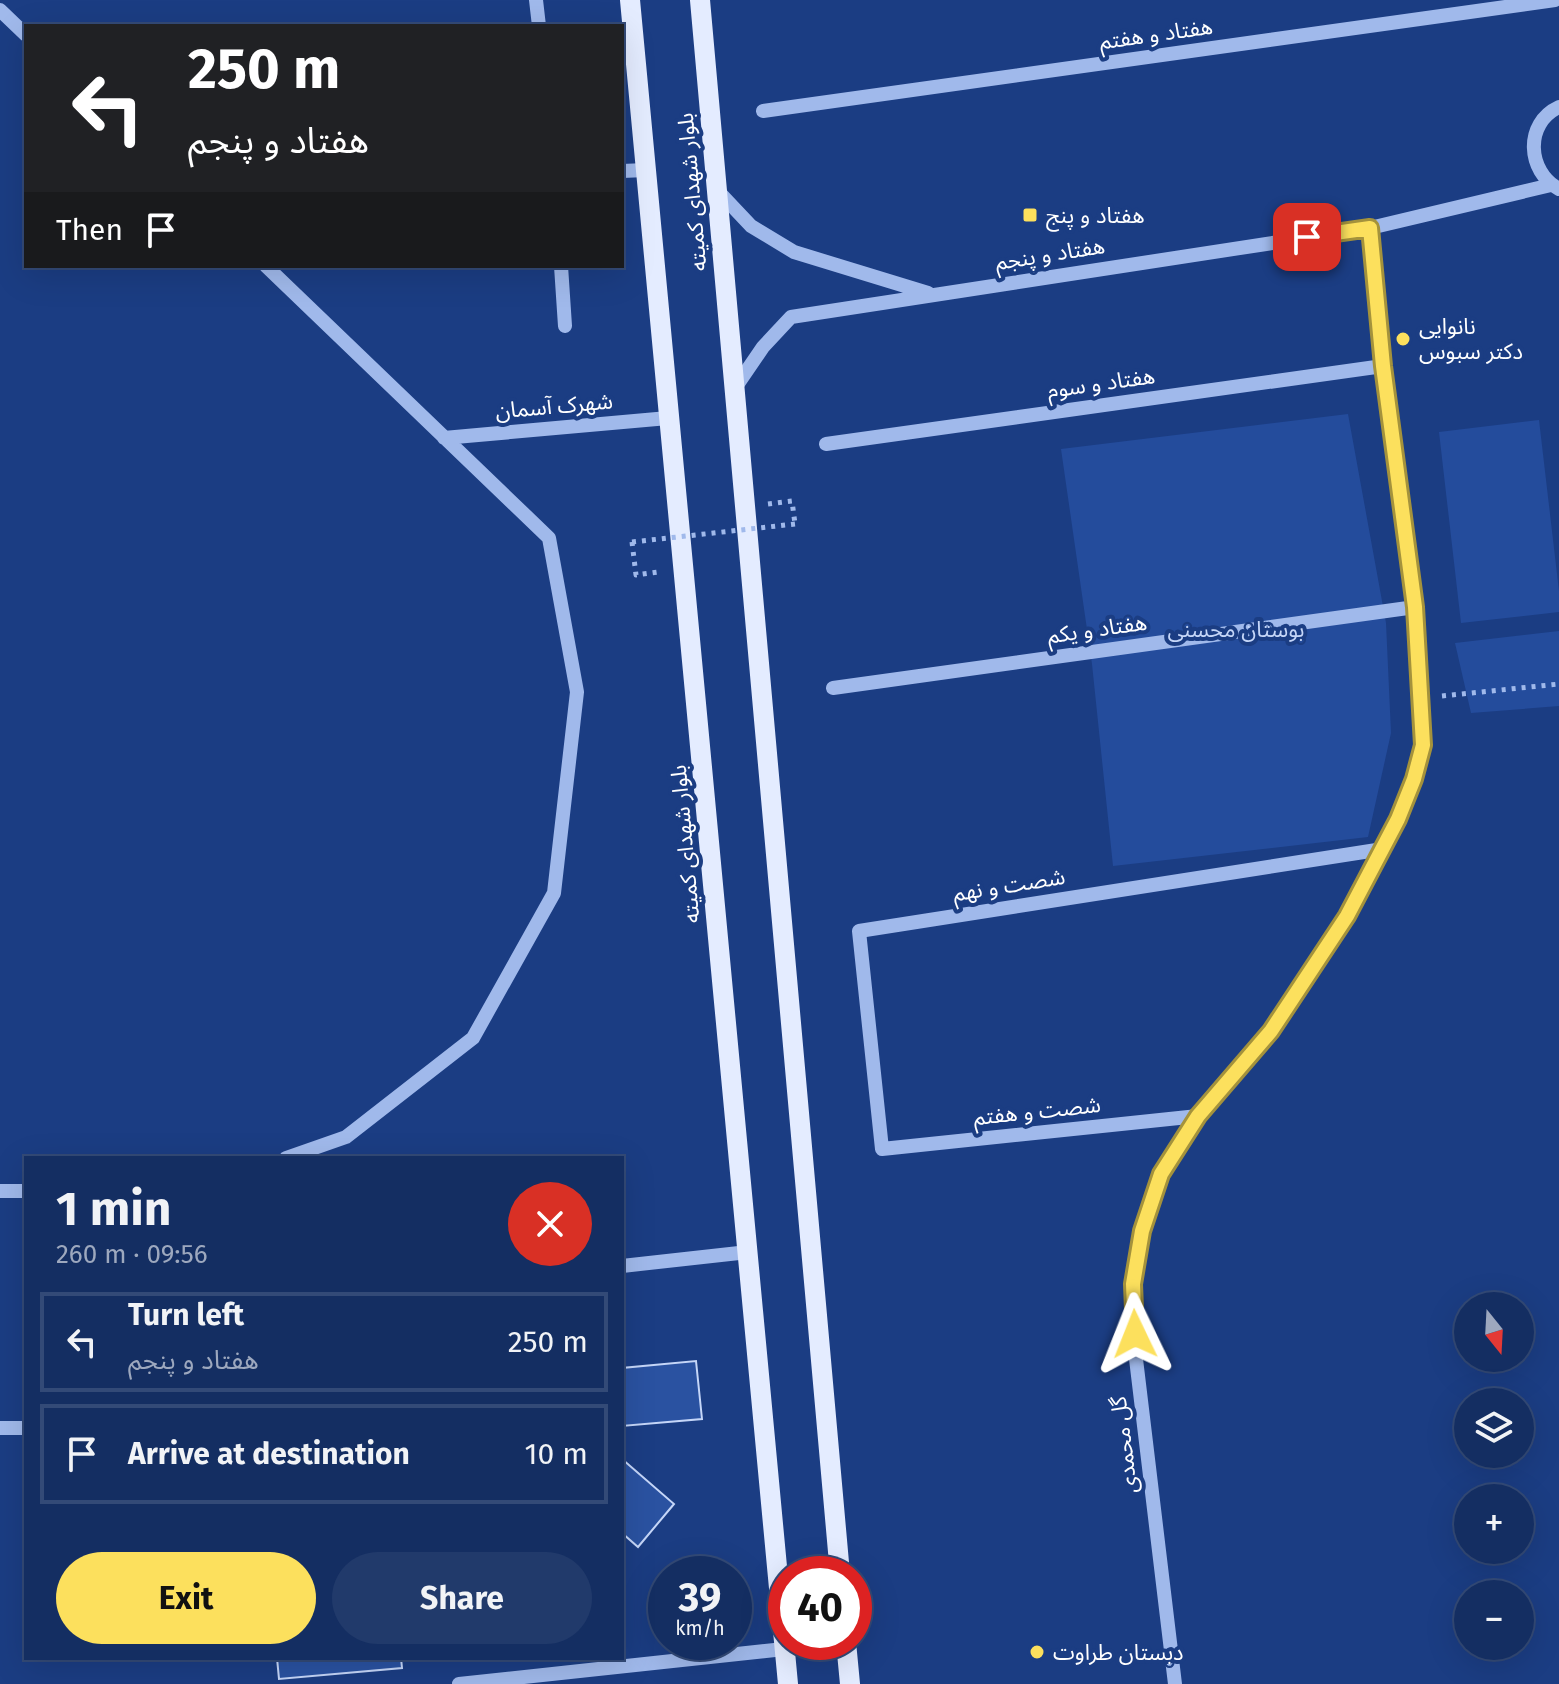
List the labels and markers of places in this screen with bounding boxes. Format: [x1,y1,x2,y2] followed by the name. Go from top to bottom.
[1046,202,1145,232] place label: هفتاد و پنج
[1273,203,1341,271] pin
[1021,206,1039,224] marker: هفتاد و پنج
[1419,313,1523,365] place label: نانوایی دکتر سبوس
[1394,330,1412,348] marker: نانوایی دکتر سبوس
[1053,1639,1184,1666] place label: دبستان طراوت
[1028,1643,1046,1661] marker: دبستان طراوت

